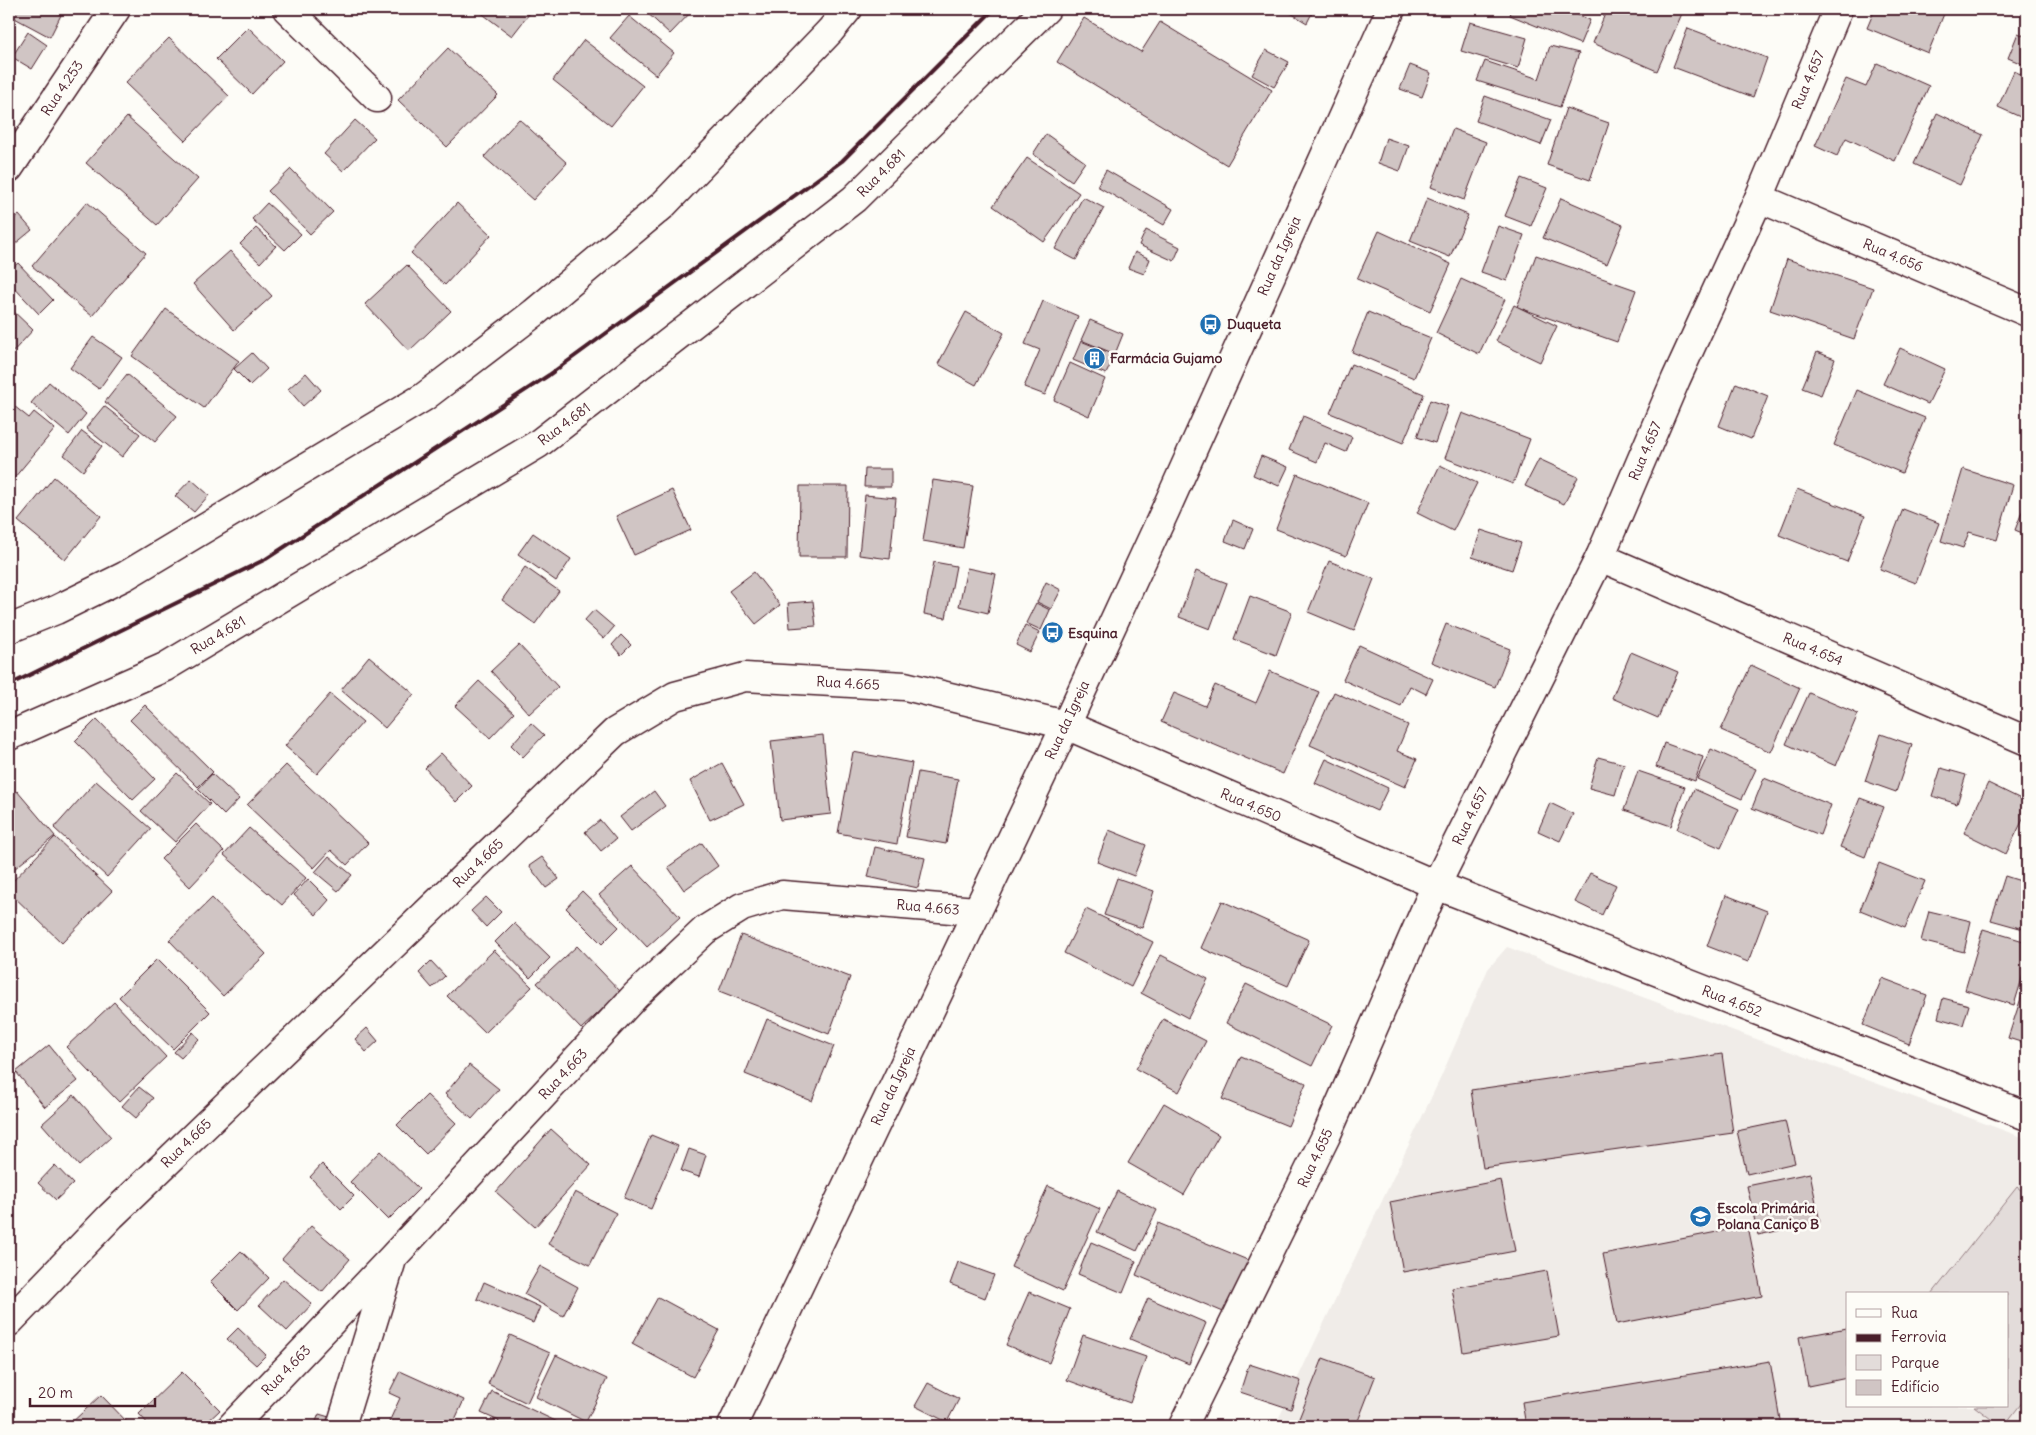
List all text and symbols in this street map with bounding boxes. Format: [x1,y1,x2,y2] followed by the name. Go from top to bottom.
[1788,48,1828,112] street label: Rua 4.657
[37,57,87,119] street label: Rua 4.253
[853,145,909,201] street label: Rua 4.681
[1253,213,1305,299] street label: Rua da Igreja
[1860,234,1926,276] street label: Rua 4.656
[1199,312,1223,336] bus stop icon: Duqueta
[1227,315,1281,333] place label: Duqueta
[1082,346,1106,370] building icon: Farmácia Gujamo
[1110,349,1222,367] place label: Farmácia Gujamo
[534,398,594,450] street label: Rua 4.681
[1625,419,1665,483] street label: Rua 4.657
[187,612,249,658] street label: Rua 4.681
[1040,621,1064,645] bus stop icon: Esquina
[1068,624,1118,642] place label: Esquina
[1780,628,1846,670] street label: Rua 4.654
[816,672,880,694] street label: Rua 4.665
[1041,677,1093,763] street label: Rua da Igreja
[1218,784,1284,826] street label: Rua 4.650
[1448,784,1492,848] street label: Rua 4.657
[449,834,507,892] street label: Rua 4.665
[896,895,960,919] street label: Rua 4.663
[1699,981,1765,1021] street label: Rua 4.652
[867,1043,919,1129] street label: Rua da Igreja
[535,1045,591,1103] street label: Rua 4.663
[157,1114,215,1172] street label: Rua 4.665
[1293,1125,1337,1191] street label: Rua 4.655
[1717,1199,1819,1233] place label: Escola Primária Polana Caniço B
[1689,1204,1713,1228] school or university icon: Escola Primária Polana Caniço B
[1846,1292,2008,1408] legend
[1891,1303,1918,1322] text: Rua
[1891,1327,1947,1346] text: Ferrovia
[258,1341,315,1399] street label: Rua 4.663
[1891,1353,1939,1372] text: Parque
[30,1375,155,1407] scale bar
[1891,1377,1939,1396] text: Edifício
[38,1383,73,1402] text: 20 m

